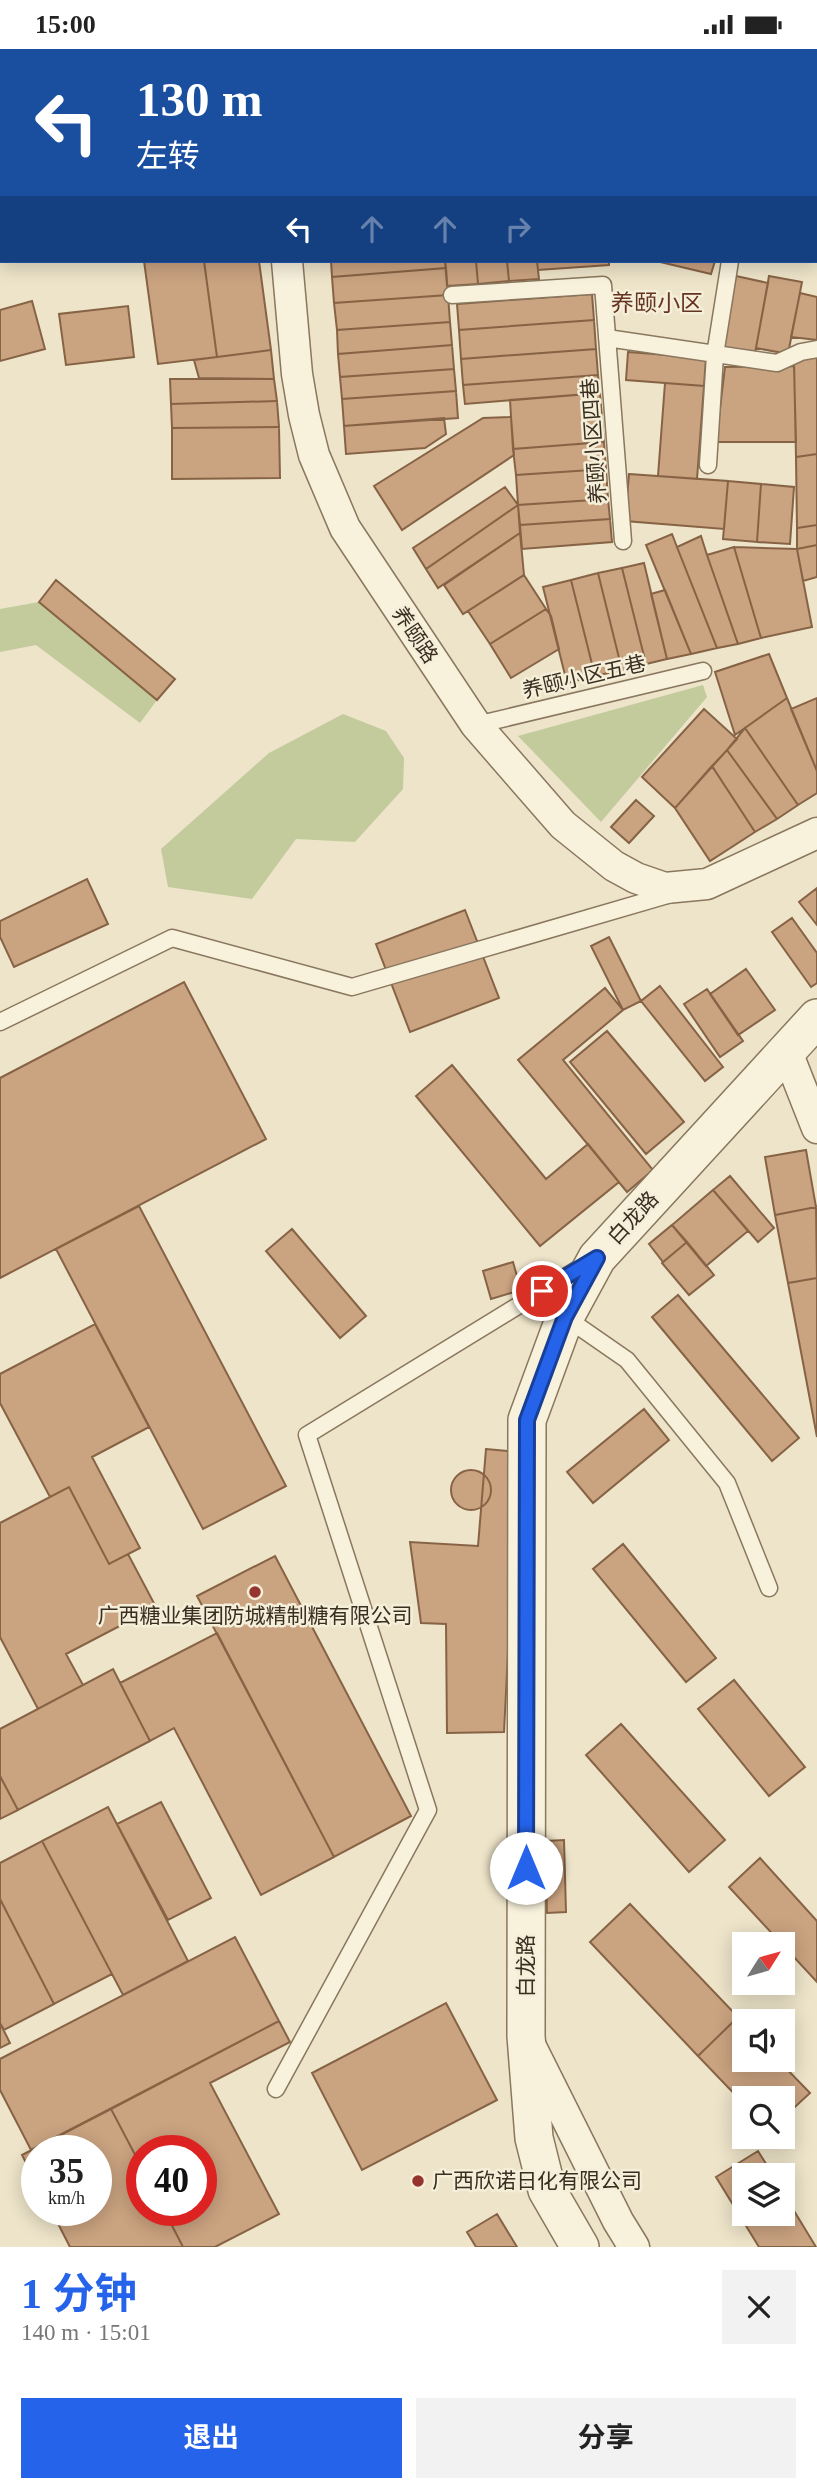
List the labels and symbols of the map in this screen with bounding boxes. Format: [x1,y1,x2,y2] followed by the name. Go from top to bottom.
[611,291,703,316] district label: 养颐小区
[578,377,610,505] street label: 养颐小区四巷
[387,602,443,668] street label: 养颐路
[520,651,648,703] street label: 养颐小区五巷
[603,1187,663,1249] street label: 白龙路
[512,1261,572,1321] pin
[247,1584,263,1600] marker: 广西糖业集团防城精制糖有限公司
[98,1604,413,1628] place label: 广西糖业集团防城精制糖有限公司
[489,1831,563,1905] position arrow
[732,1932,794,1995] north arrow
[514,1935,538,1998] street label: 白龙路
[126,2135,217,2226] speed limit sign: 40
[432,2169,642,2193] place label: 广西欣诺日化有限公司
[410,2173,426,2189] marker: 广西欣诺日化有限公司

